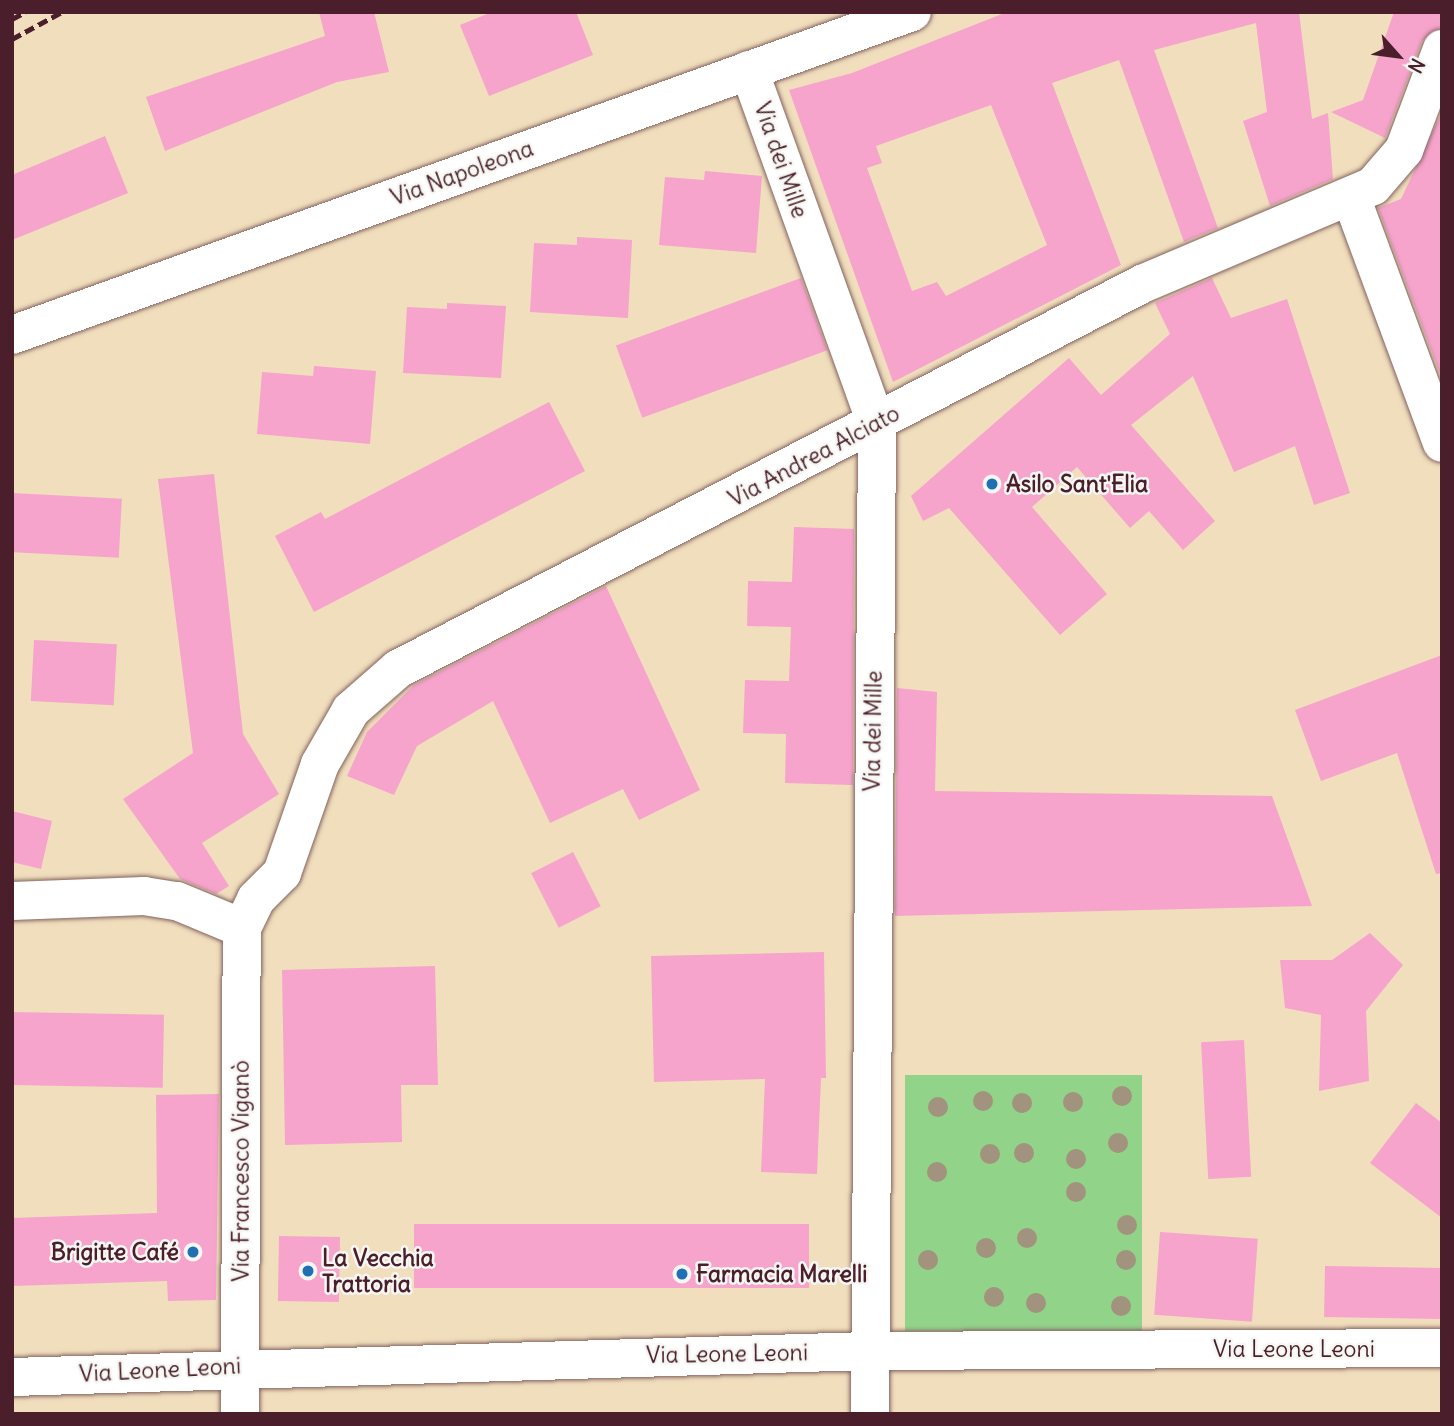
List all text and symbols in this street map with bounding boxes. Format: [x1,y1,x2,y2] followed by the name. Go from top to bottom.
[1363,21,1433,91] north arrow
[1403,54,1430,77] text: N
[748,98,814,222] street label: Via dei Mille
[387,134,537,212] street label: Via Napoleona
[724,399,904,513] street label: Via Andrea Alciato
[1006,470,1148,498] place label: Asilo Sant'Elia
[984,476,1000,492] marker: Asilo Sant'Elia
[858,670,888,792] street label: Via dei Mille
[227,1060,255,1282] street label: Via Francesco Viganò
[51,1238,179,1266] place label: Brigitte Café
[185,1244,201,1260] marker: Brigitte Café
[322,1244,434,1298] place label: La Vecchia Trattoria
[696,1260,867,1288] place label: Farmacia Marelli
[300,1263,316,1279] marker: La Vecchia Trattoria
[674,1266,690,1282] marker: Farmacia Marelli
[1213,1335,1375,1363] street label: Via Leone Leoni
[646,1339,808,1369] street label: Via Leone Leoni
[78,1352,242,1388] street label: Via Leone Leoni

